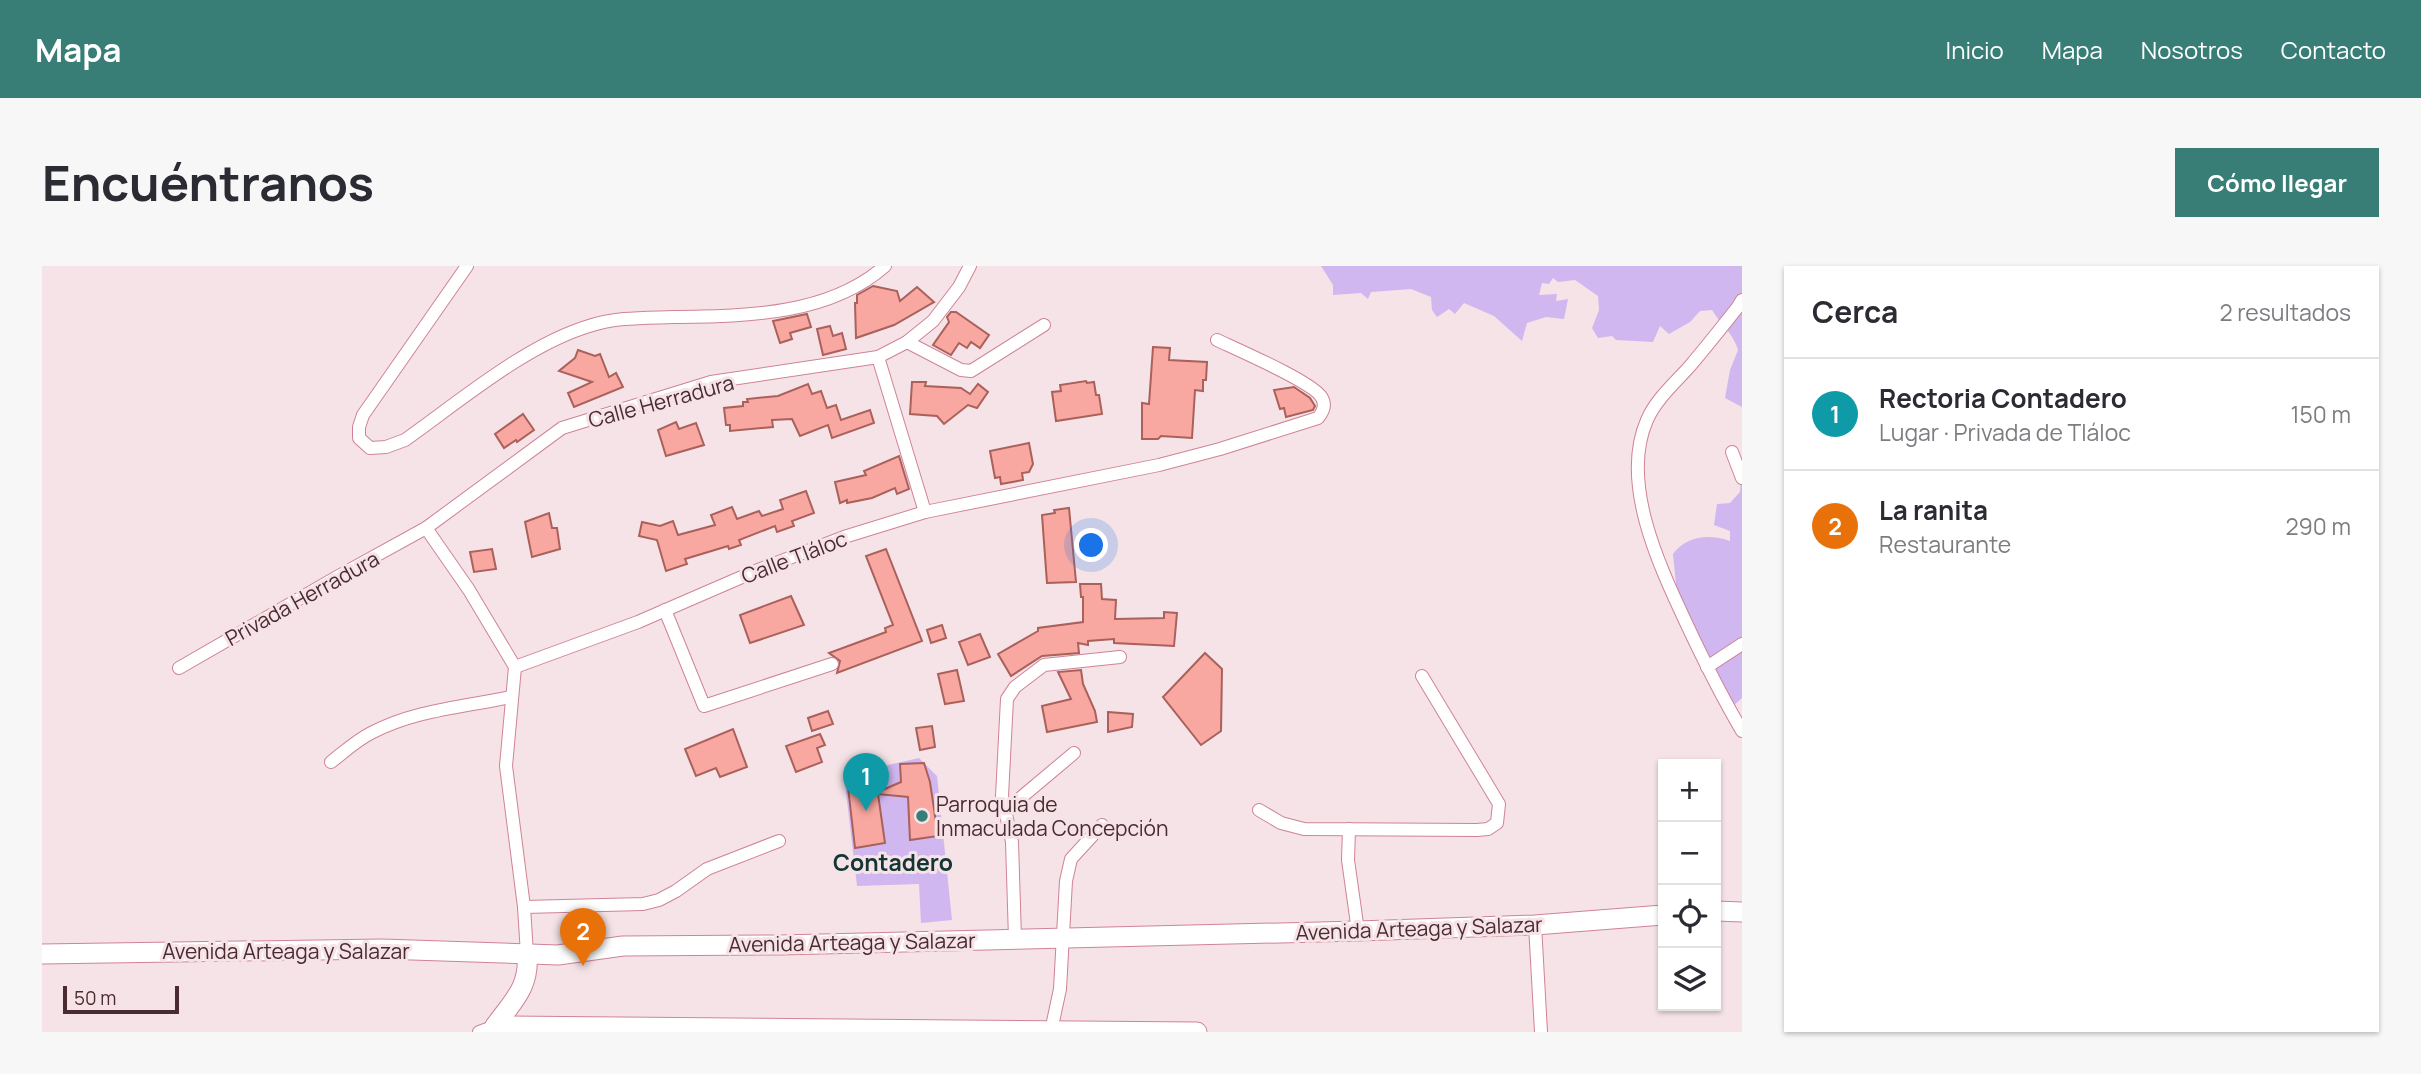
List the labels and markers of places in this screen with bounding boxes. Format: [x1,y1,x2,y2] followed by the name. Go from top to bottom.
[843,753,889,811] pin: 1
[936,790,1168,842] place label: Parroquia de Inmaculada Concepción
[914,808,930,824] marker: Parroquia de Inmaculada Concepción
[560,908,606,966] pin: 2

